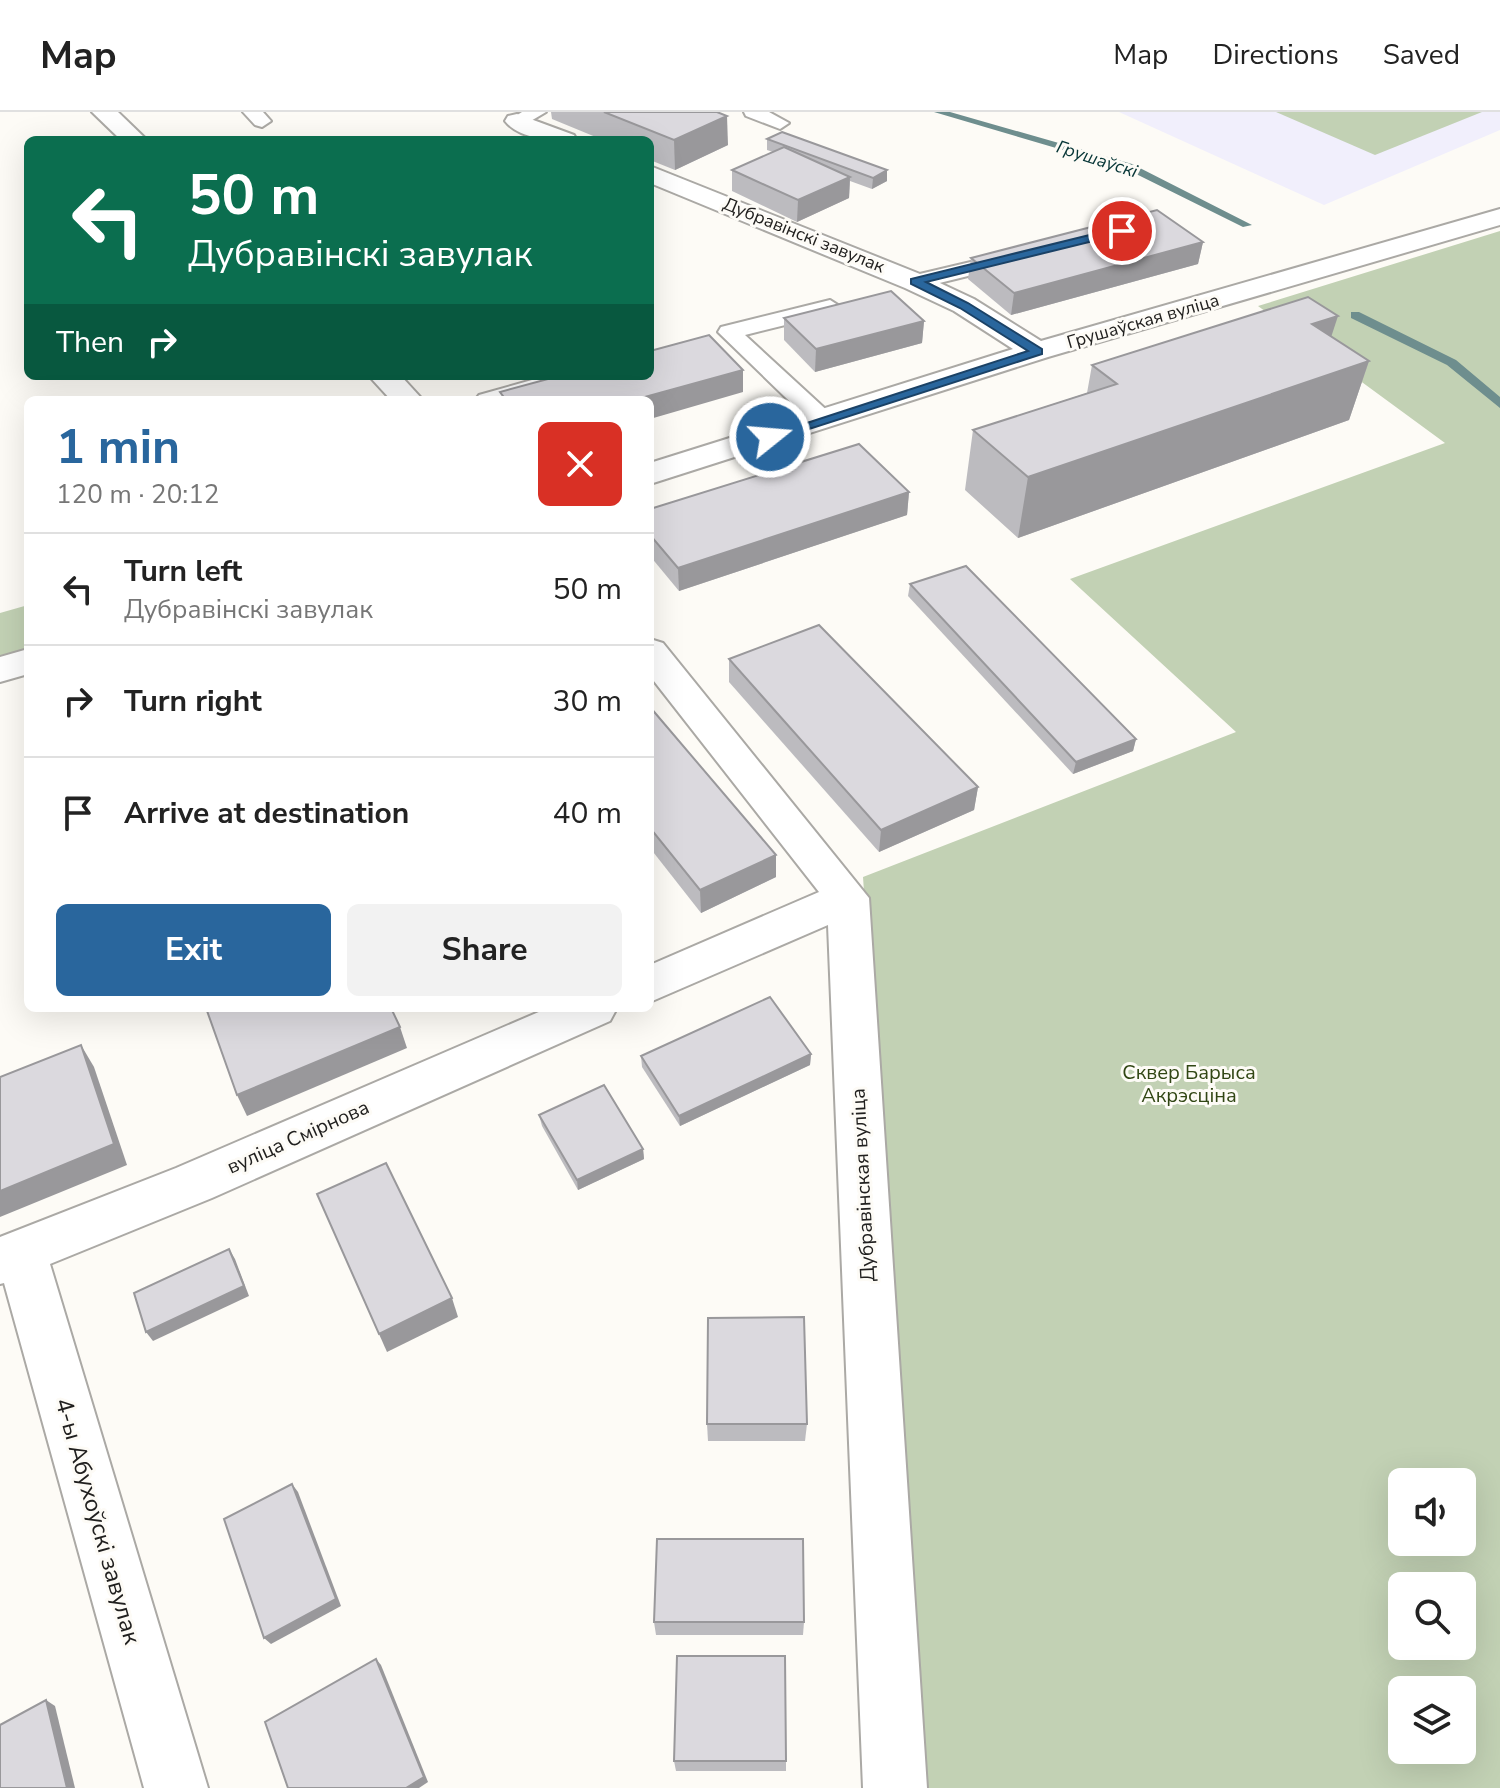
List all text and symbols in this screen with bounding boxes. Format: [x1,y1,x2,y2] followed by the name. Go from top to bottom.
[40,30,117,81] text: Map
[1113,36,1168,74] text: Map
[1212,36,1339,74] text: Directions
[1383,36,1460,74] text: Saved
[1053,135,1141,184] water label: Грушаўскі
[188,157,319,234] text: 50 m
[56,168,160,272] icon: left
[720,192,889,279] street label: Дубравінскі завулак
[1088,197,1156,265] pin
[1100,209,1144,253] icon: arrive
[188,230,533,279] text: Дубравінскі завулак
[1064,288,1222,354] street label: Грушаўская вуліца
[140,320,184,364] icon: right
[56,322,124,363] text: Then
[728,395,812,479] position arrow
[56,414,180,480] text: 1 min
[538,422,622,506] button: close
[56,477,219,512] text: 120 m · 20:12
[124,551,242,592] text: Turn left
[56,567,100,611] icon: left
[553,569,622,610] text: 50 m
[124,592,373,627] text: Дубравінскі завулак
[56,679,100,723] icon: right
[124,681,262,722] text: Turn right
[553,681,622,722] text: 30 m
[56,791,100,835] icon: arrive
[124,793,409,834] text: Arrive at destination
[553,793,622,834] text: 40 m
[56,904,331,996] button: Exit
[347,904,622,996] button: Share
[1122,1059,1256,1109] park label: Сквер Барыса Акрэсціна
[844,1088,882,1282] street label: Дубравінская вуліца
[223,1094,373,1180] street label: вуліца Смірнова
[48,1394,149,1648] street label: 4-ы Абухоўскі завулак
[1388,1468,1476,1764] map controls
[1388,1468,1476,1556] button: sound
[1388,1572,1476,1660] button: search
[1388,1676,1476,1764] button: layers

